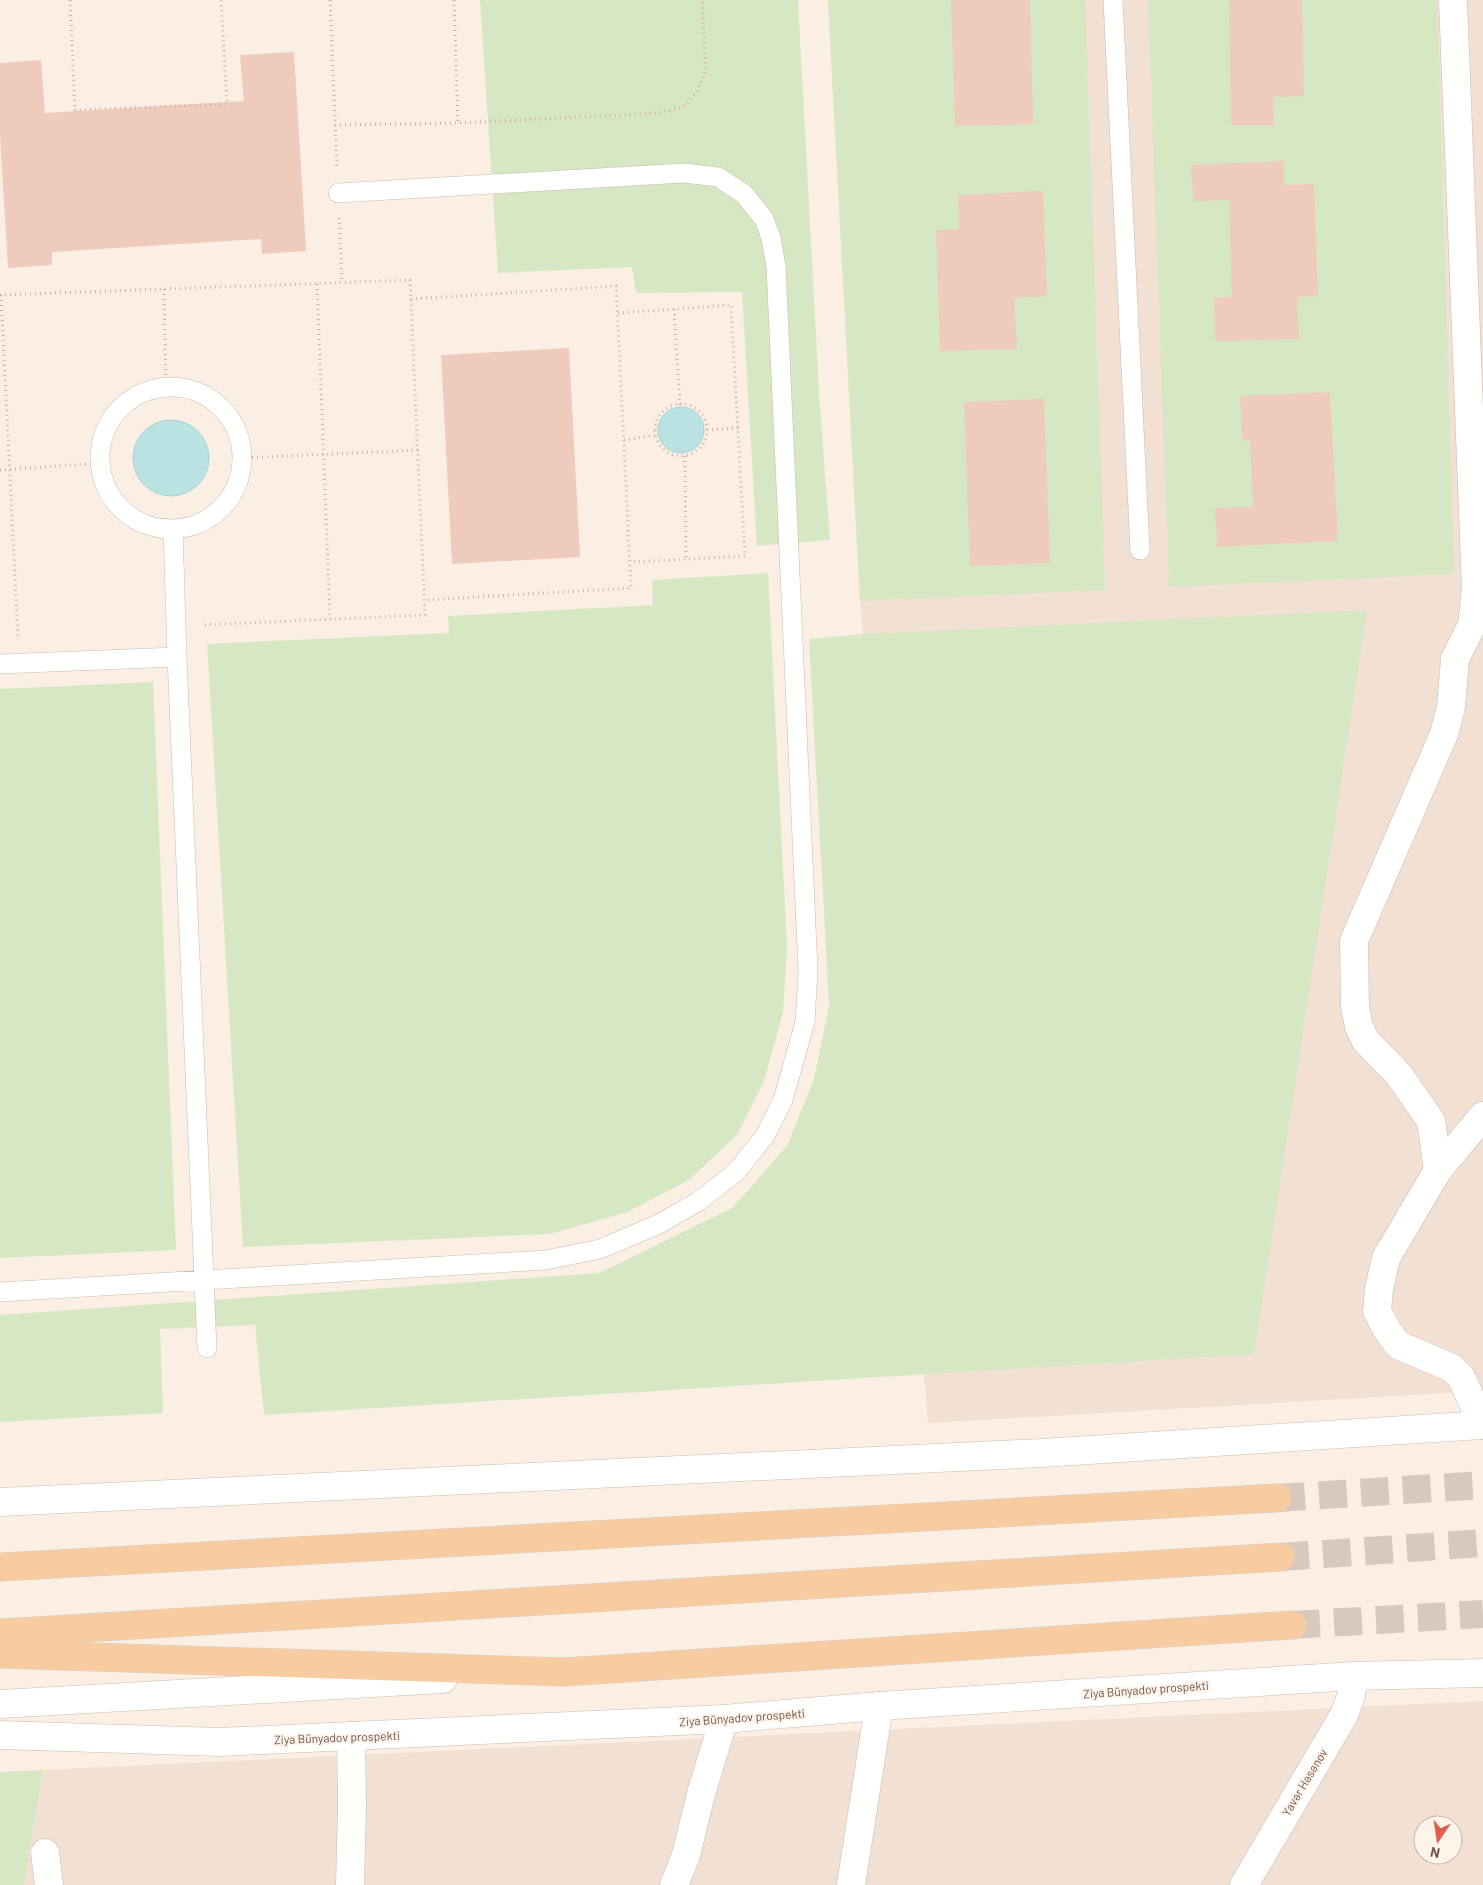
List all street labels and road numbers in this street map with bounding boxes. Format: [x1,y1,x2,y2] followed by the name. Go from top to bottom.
[1083,1678,1209,1700] street label: Ziya Bünyadov prospekti
[679,1706,805,1728] street label: Ziya Bünyadov prospekti
[274,1728,400,1746] street label: Ziya Bünyadov prospekti
[1278,1746,1330,1818] street label: Yavər Həsənov

